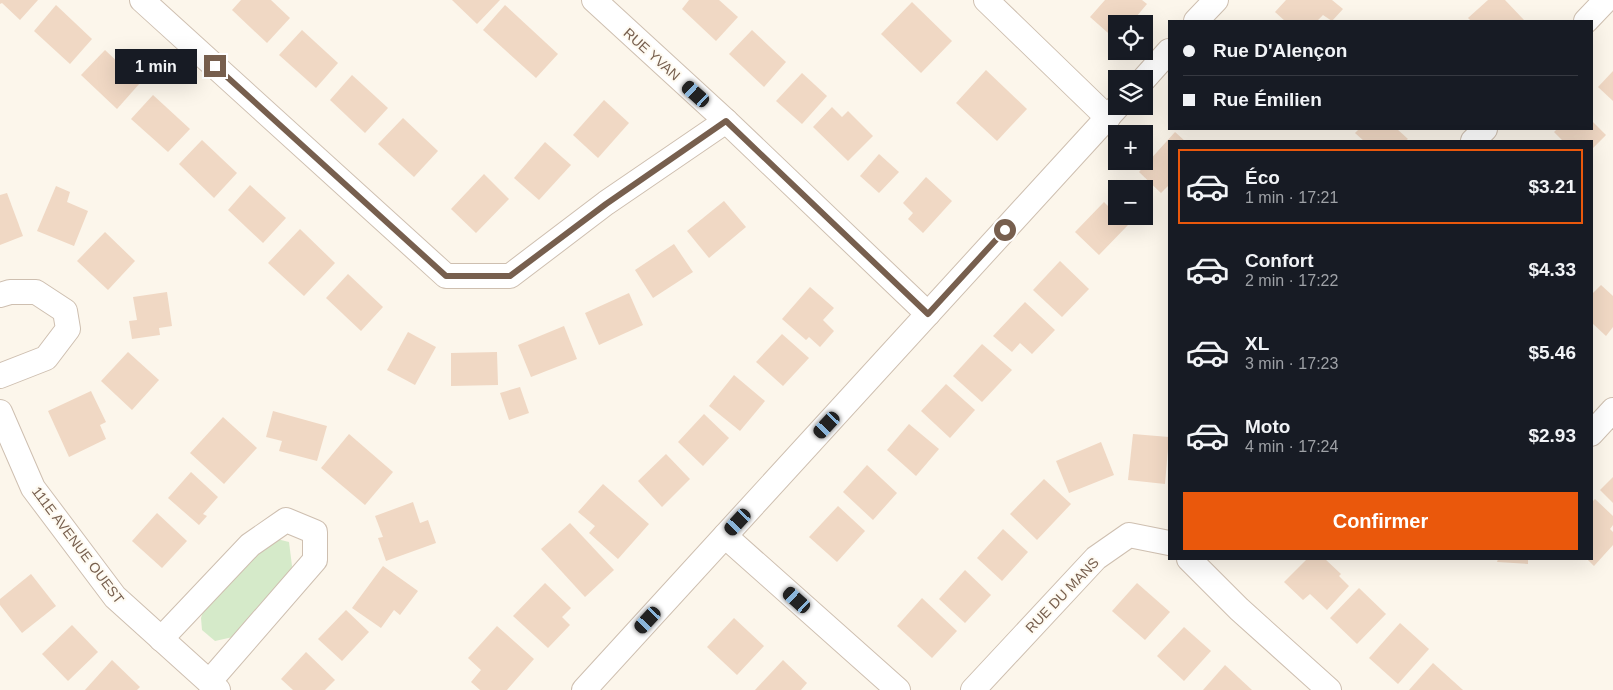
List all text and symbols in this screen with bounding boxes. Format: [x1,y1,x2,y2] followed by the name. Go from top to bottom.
[1108,15,1153,225] map controls
[1108,15,1153,60] button: locate
[621,25,683,83] street label: RUE YVAN
[1213,40,1347,61] text: Rue D'Alençon
[115,48,198,84] callout: 1 min
[204,55,226,77] route end
[135,58,177,75] text: 1 min
[1108,70,1153,115] button: layers
[679,78,712,110] car
[1213,89,1322,110] text: Rue Émilien
[1108,125,1153,170] button: +
[1185,164,1230,209] icon: car
[1245,167,1280,188] text: Éco
[1528,176,1576,197] text: $3.21
[1108,180,1153,225] button: −
[1245,189,1338,206] text: 1 min · 17:21
[994,219,1016,241] route start
[1185,247,1230,292] icon: car
[1245,250,1314,271] text: Confort
[1528,259,1576,280] text: $4.33
[1245,272,1338,289] text: 2 min · 17:22
[1185,330,1230,375] icon: car
[1245,333,1269,354] text: XL
[1528,342,1576,363] text: $5.46
[1245,355,1338,372] text: 3 min · 17:23
[811,409,842,441] car
[1185,413,1230,458] icon: car
[1245,416,1290,437] text: Moto
[1528,425,1576,446] text: $2.93
[1245,438,1338,455] text: 4 min · 17:24
[29,483,128,607] street label: 111E AVENUE OUEST
[1183,492,1578,550] button: Confirmer
[722,506,753,538] car
[1022,554,1102,636] street label: RUE DU MANS
[780,584,813,616] car
[632,604,663,636] car

